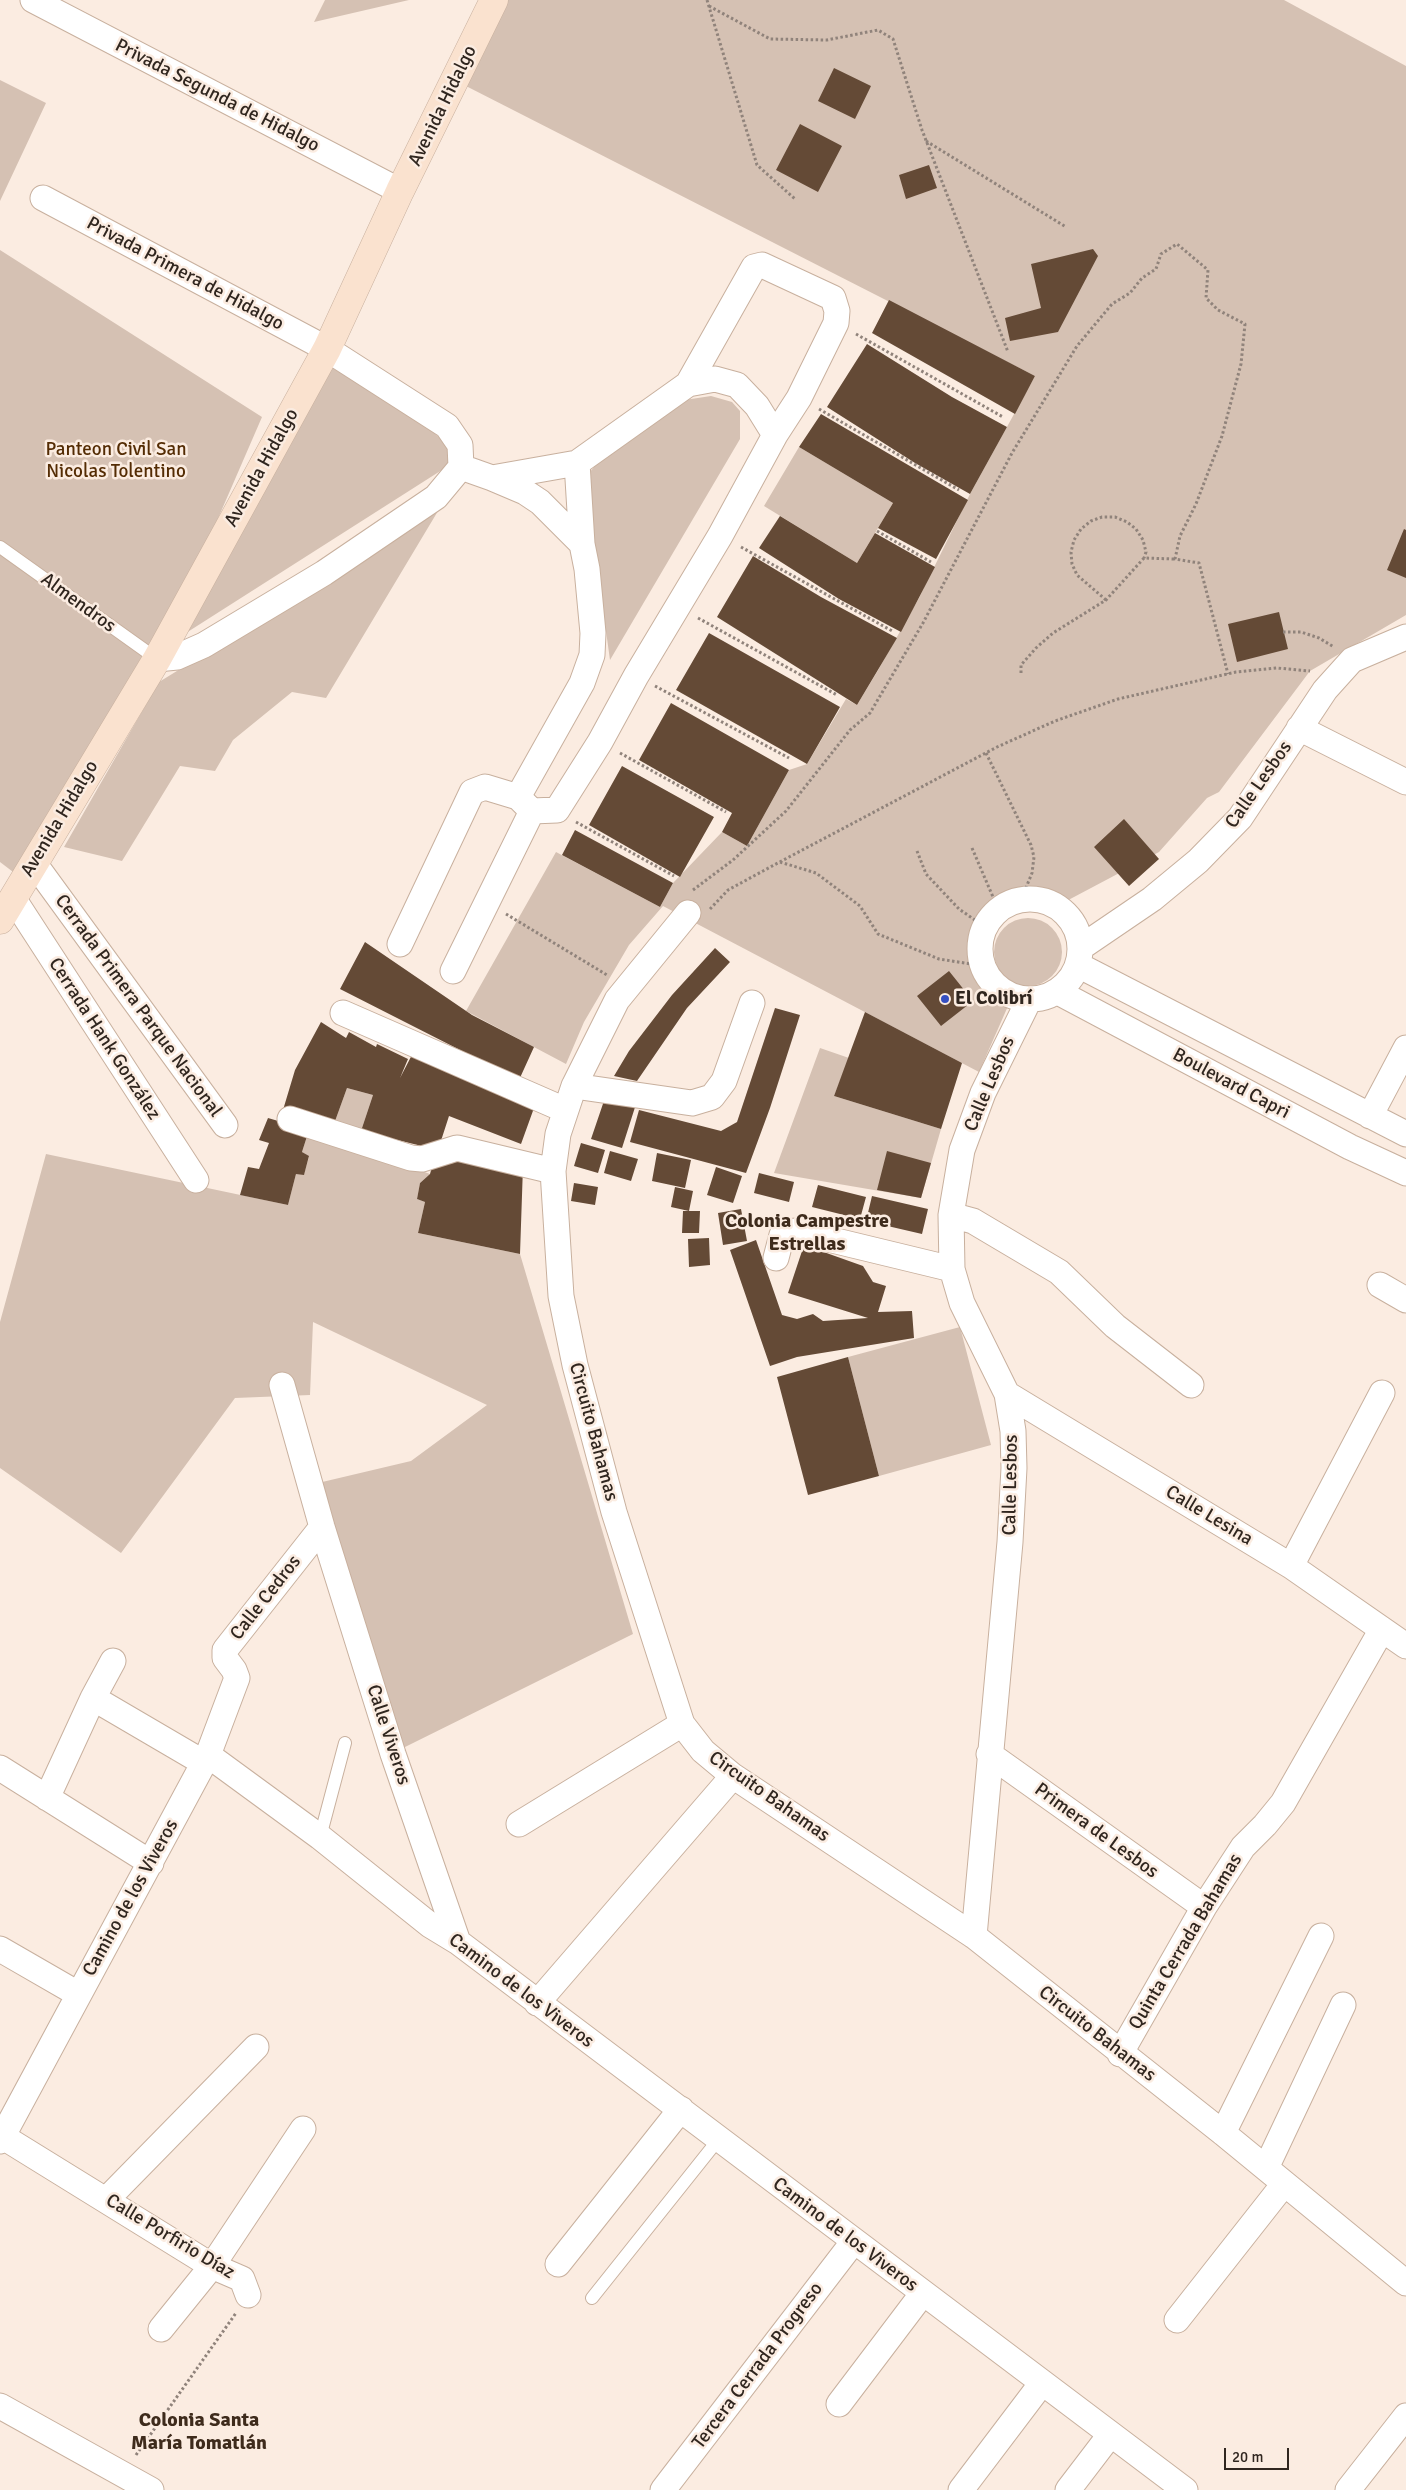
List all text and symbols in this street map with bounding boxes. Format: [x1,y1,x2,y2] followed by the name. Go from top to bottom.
[111,34,323,158] street label: Privada Segunda de Hidalgo
[404,42,482,170] street label: Avenida Hidalgo
[83,212,287,336] street label: Privada Primera de Hidalgo
[220,405,304,531] street label: Avenida Hidalgo
[45,439,187,483] park label: Panteon Civil San Nicolas Tolentino
[36,568,120,638] street label: Almendros
[1221,737,1297,833] street label: Calle Lesbos
[16,757,104,881] street label: Avenida Hidalgo
[50,890,226,1122] street label: Cerrada Primera Parque Nacional
[43,954,165,1124] street label: Cerrada Hank González
[955,988,1033,1010] place label: El Colibrí
[939,993,951,1005] marker: El Colibrí
[960,1033,1020,1135] street label: Calle Lesbos
[1169,1044,1293,1124] street label: Boulevard Capri
[725,1210,889,1257] district label: Colonia Campestre Estrellas
[564,1360,622,1504] street label: Circuito Bahamas
[999,1434,1023,1536] street label: Calle Lesbos
[1161,1481,1257,1551] street label: Calle Lesina
[226,1551,306,1645] street label: Calle Cedros
[361,1682,415,1788] street label: Calle Viveros
[704,1747,834,1847] street label: Circuito Bahamas
[1030,1778,1162,1884] street label: Primera de Lesbos
[78,1816,184,1980] street label: Camino de los Viveros
[1124,1850,1248,2034] street label: Quinta Cerrada Bahamas
[444,1929,598,2053] street label: Camino de los Viveros
[1034,1981,1160,2087] street label: Circuito Bahamas
[768,2173,922,2297] street label: Camino de los Viveros
[101,2190,239,2284] street label: Calle Porfirio Díaz
[688,2278,828,2454] street label: Tercera Cerrada Progreso
[131,2409,267,2456] district label: Colonia Santa María Tomatlán
[1226,2438,1291,2470] scale bar
[1232,2448,1263,2466] text: 20 m

